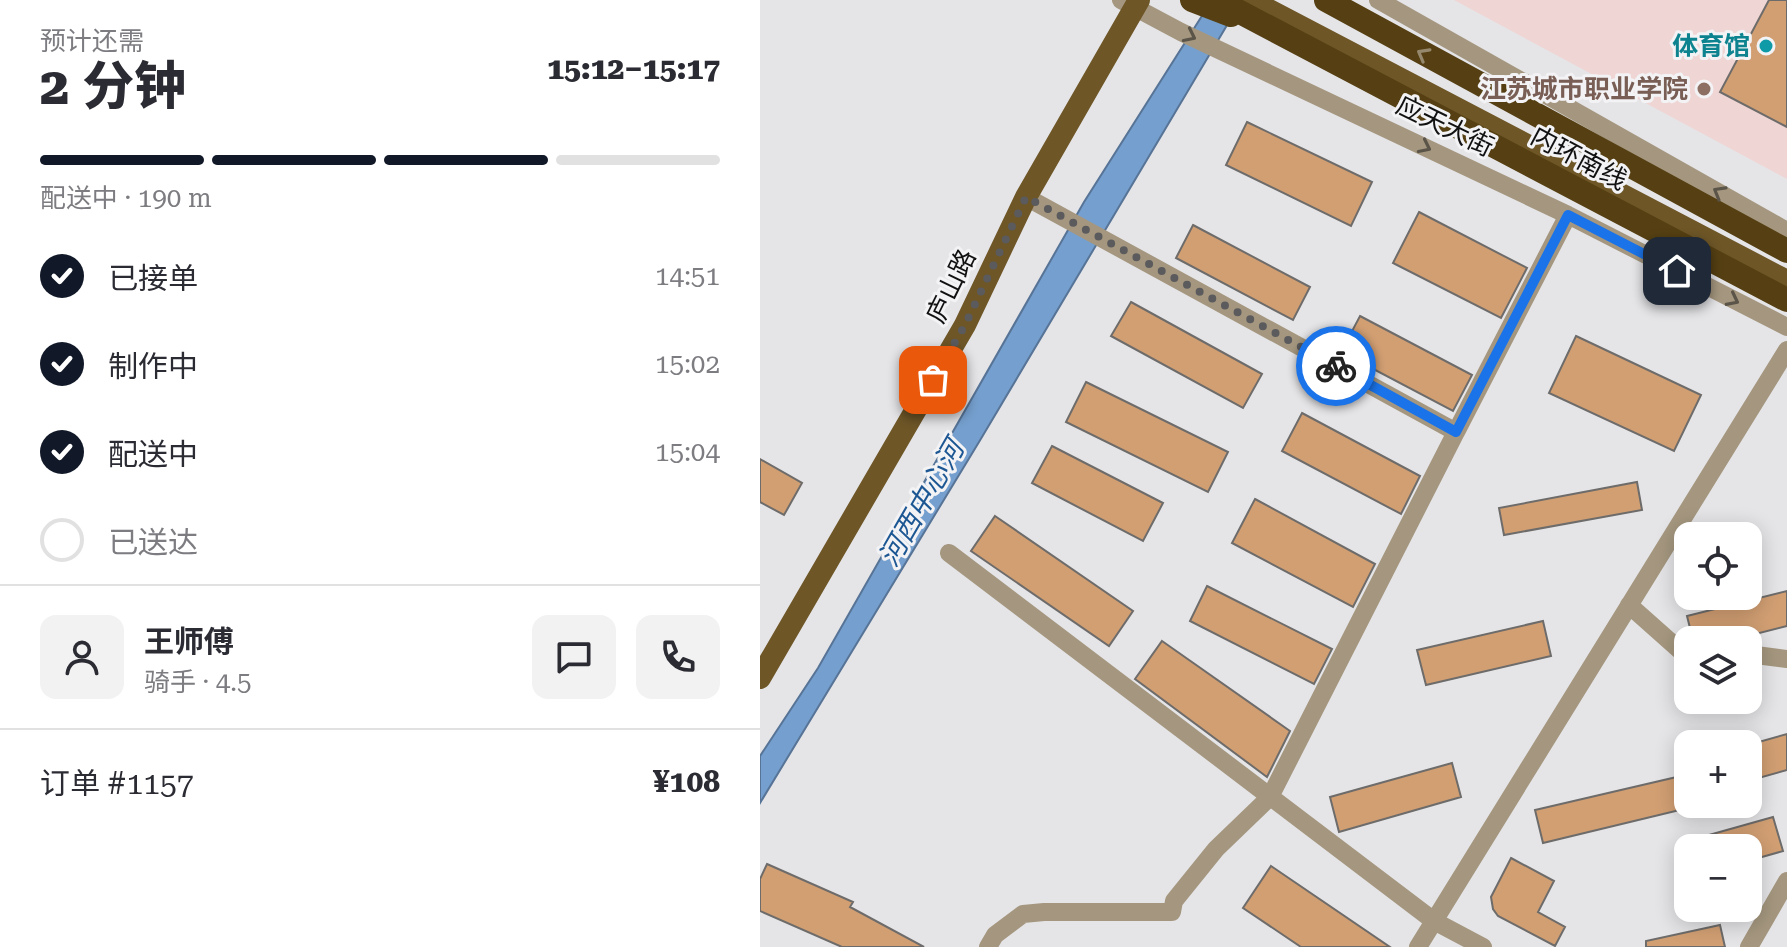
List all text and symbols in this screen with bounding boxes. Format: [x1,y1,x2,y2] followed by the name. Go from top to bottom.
[40,26,144,56] text: 预计还需
[1182,26,1197,42] one-way arrow
[1672,31,1750,61] place label: 体育馆
[1757,37,1775,55] marker: 体育馆
[1417,48,1432,63] one-way arrow
[547,51,720,86] text: 15:12–15:17
[40,56,186,117] text: 2 分钟
[1480,74,1688,104] place label: 江苏城市职业学院
[1695,80,1713,98] marker: 江苏城市职业学院
[1392,90,1498,162] street label: 应天大街
[1526,120,1632,196] street label: 内环南线
[1417,137,1432,153] one-way arrow
[40,183,212,213] text: 配送中 · 190 m
[1713,186,1728,202] one-way arrow
[1643,237,1711,305] pin
[920,244,982,328] street label: 庐山路
[1655,249,1699,293] icon: home
[40,254,84,298] icon: check
[108,261,198,296] text: 已接单
[655,261,720,291] text: 14:51
[1725,290,1740,305] one-way arrow
[1296,326,1376,406] courier
[40,342,84,386] icon: check
[1314,344,1358,388] icon: bike
[899,346,967,414] pin
[108,349,198,384] text: 制作中
[655,349,720,379] text: 15:02
[911,358,955,402] icon: bag
[40,430,84,474] icon: check
[872,430,973,572] water label: 河西中心河
[108,437,198,472] text: 配送中
[655,437,720,467] text: 15:04
[1674,522,1762,922] map controls
[1674,522,1762,610] button: locate
[108,525,198,560] text: 已送达
[40,615,124,699] button: person
[532,615,616,699] button: chat
[636,615,720,699] button: phone
[144,624,234,659] text: 王师傅
[1674,626,1762,714] button: layers
[144,667,252,697] text: 骑手 · 4.5
[1674,730,1762,818] button: +
[653,764,720,799] text: ¥108
[40,766,194,801] text: 订单 #1157
[1674,834,1762,922] button: −

